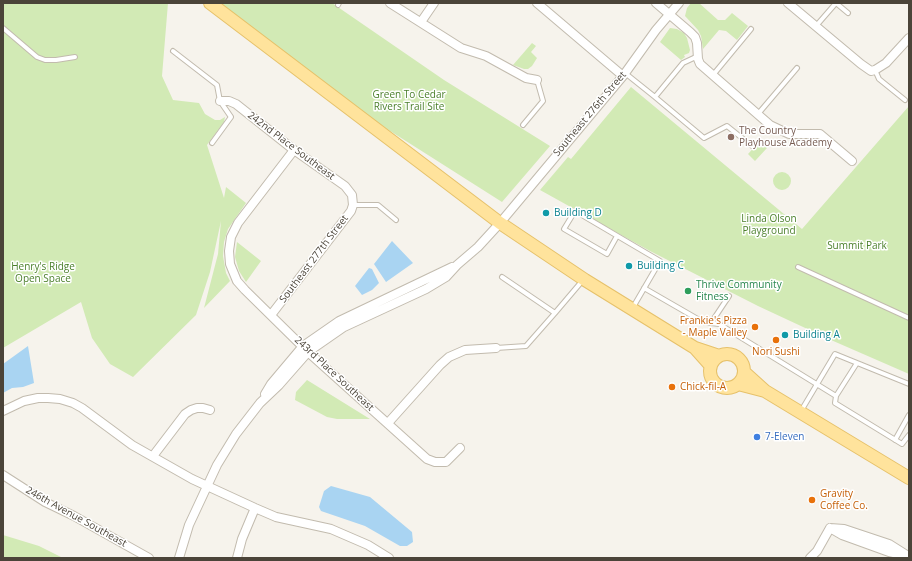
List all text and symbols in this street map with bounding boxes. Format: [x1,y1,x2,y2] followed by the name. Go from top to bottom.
[551,69,629,159] street label: Southeast 276th Street
[372,89,446,112] park label: Green To Cedar Rivers Trail Site
[245,109,337,183] street label: 242nd Place Southeast
[739,125,832,148] place label: The Country Playhouse Academy
[726,132,736,142] marker: The Country Playhouse Academy
[554,207,602,219] place label: Building D
[541,208,551,218] marker: Building D
[277,213,351,305] street label: Southeast 277th Street
[741,213,797,236] park label: Linda Olson Playground
[827,240,887,252] park label: Summit Park
[637,260,684,272] place label: Building C
[11,261,75,284] park label: Henry's Ridge Open Space
[624,261,634,271] marker: Building C
[696,279,782,302] place label: Thrive Community Fitness
[683,286,693,296] marker: Thrive Community Fitness
[680,315,747,338] place label: Frankie's Pizza - Maple Valley
[750,322,760,332] marker: Frankie's Pizza - Maple Valley
[793,329,840,341] place label: Building A
[780,330,790,340] marker: Building A
[292,334,376,414] street label: 243rd Place Southeast
[771,335,781,345] marker: Nori Sushi
[752,346,800,358] place label: Nori Sushi
[680,381,726,393] place label: Chick-fil-A
[667,382,677,392] marker: Chick-fil-A
[765,431,804,443] place label: 7-Eleven
[752,432,762,442] marker: 7-Eleven
[23,484,129,550] street label: 246th Avenue Southeast
[820,488,868,512] place label: Gravity Coffee Co.
[807,495,817,505] marker: Gravity Coffee Co.

